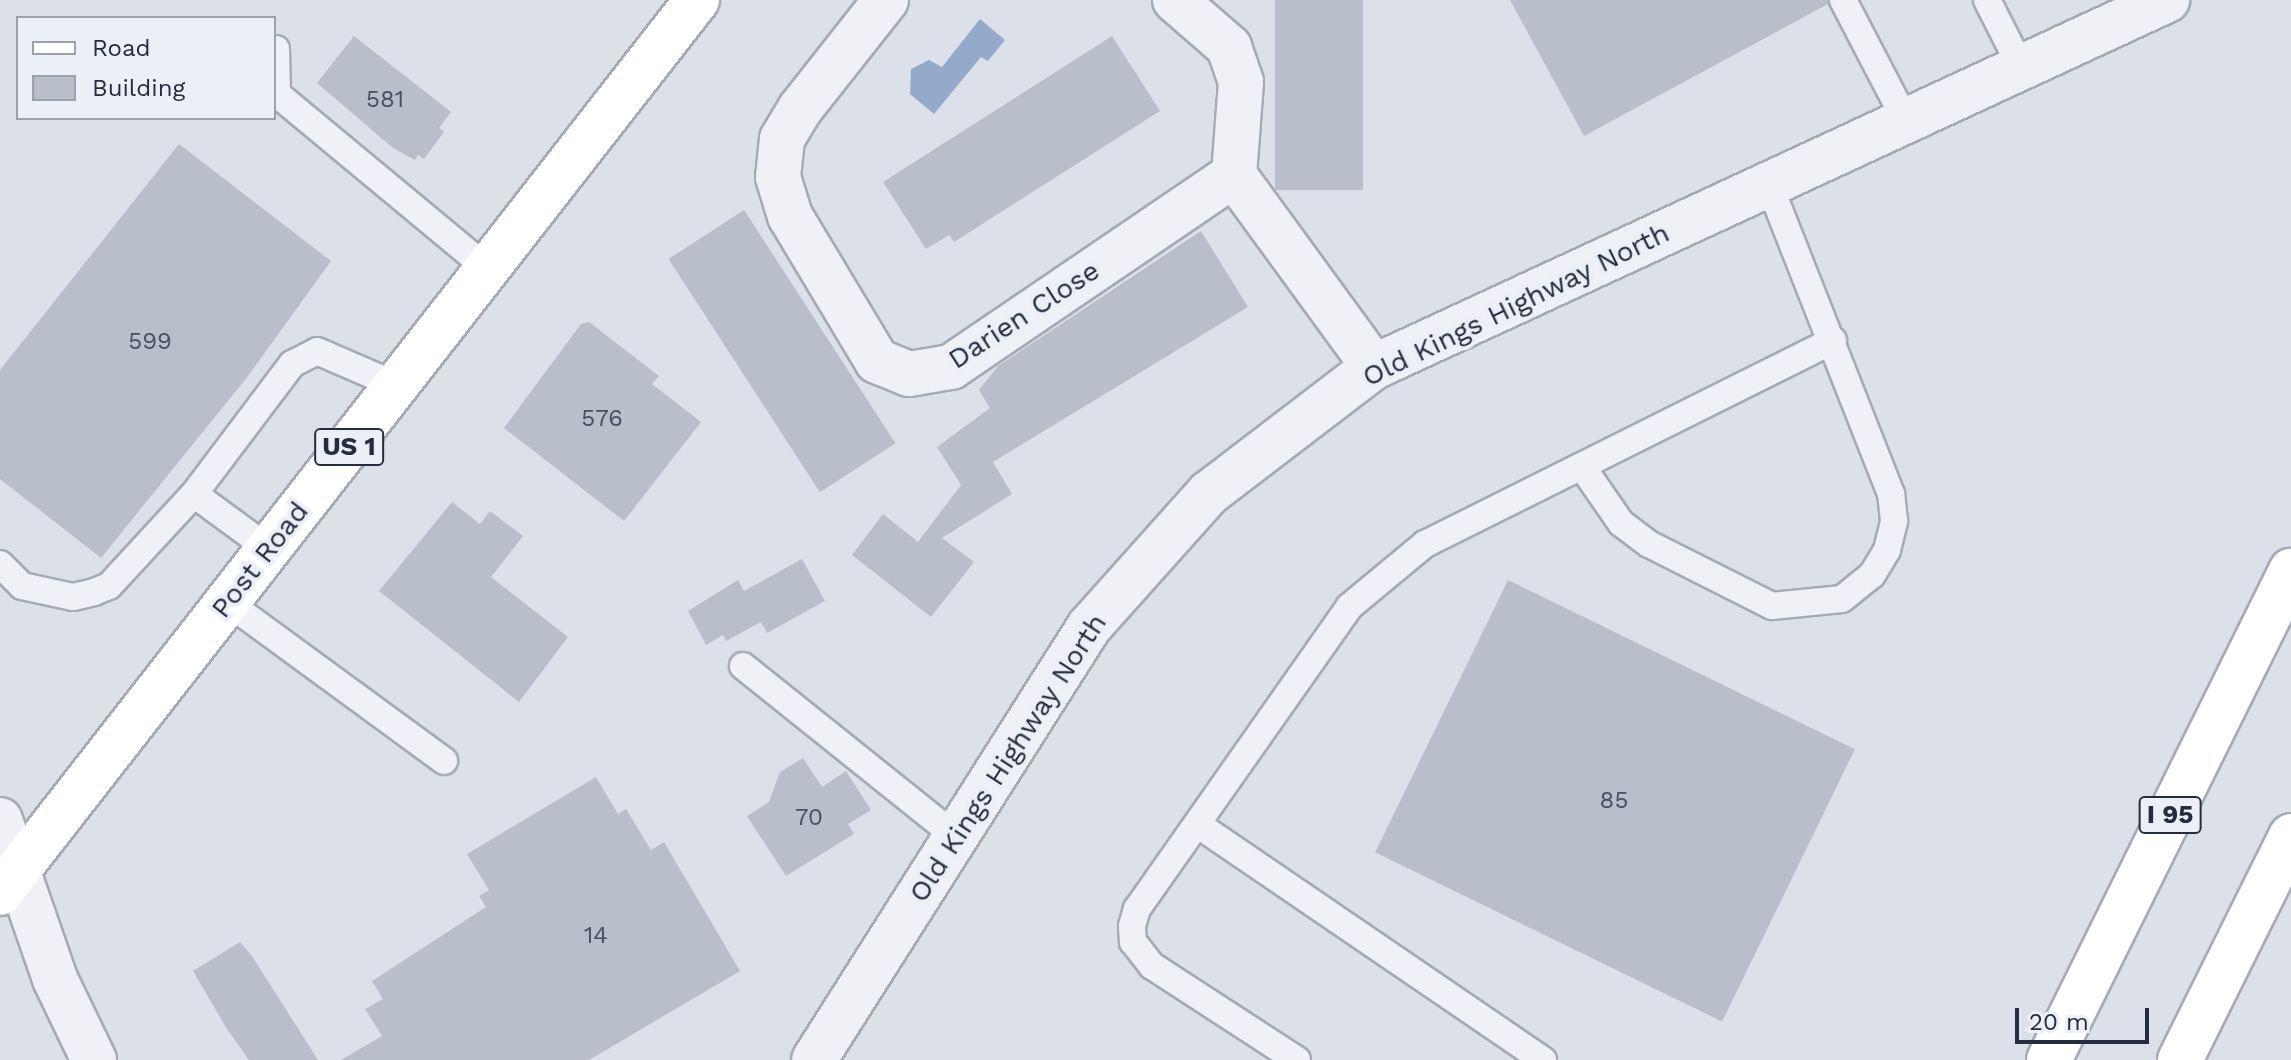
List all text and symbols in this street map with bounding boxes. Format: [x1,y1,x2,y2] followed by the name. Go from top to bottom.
[16,16,276,120] legend
[92,34,151,62] text: Road
[92,74,185,102] text: Building
[366,86,404,114] house number: 581
[1357,216,1675,394] street label: Old Kings Highway North
[942,254,1106,376] street label: Darien Close
[128,328,172,356] house number: 599
[581,405,623,433] house number: 576
[313,425,385,469] road number: US 1
[204,495,316,625] street label: Post Road
[902,607,1114,909] street label: Old Kings Highway North
[1600,787,1628,815] house number: 85
[2138,793,2202,837] road number: I 95
[795,804,823,832] house number: 70
[584,922,608,950] house number: 14
[2019,992,2153,1042] scale bar
[2029,1008,2089,1036] text: 20 m

